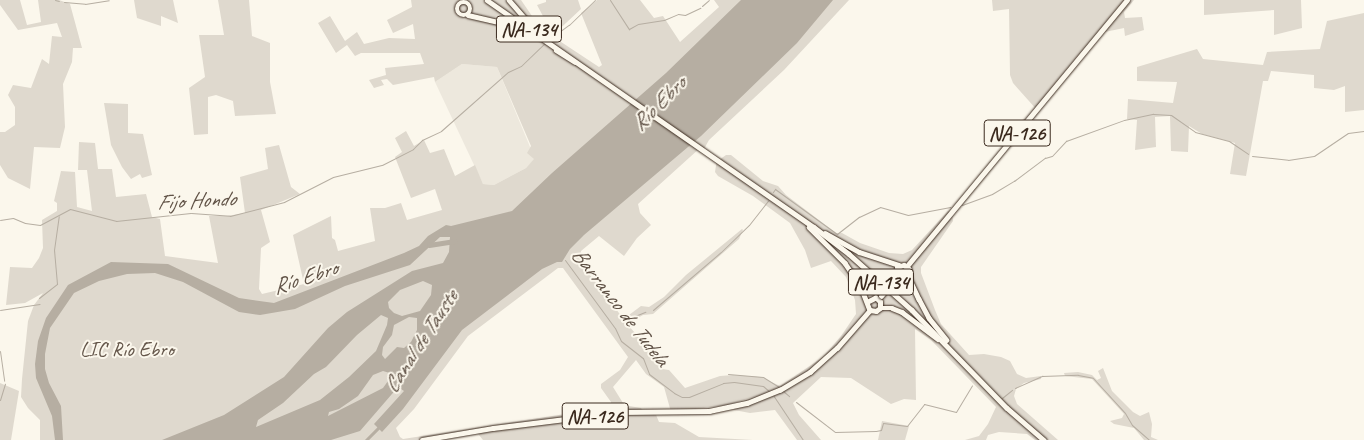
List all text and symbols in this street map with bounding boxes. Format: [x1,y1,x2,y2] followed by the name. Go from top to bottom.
[495,12,563,46] road number: NA-134
[626,71,692,137] water label: Río Ebro
[983,116,1051,150] road number: NA-126
[156,186,236,216] water label: Fijo Hondo
[566,243,674,371] water label: Barranco de Tudela
[270,255,340,301] water label: Río Ebro
[847,264,915,300] road number: NA-134
[378,286,464,398] water label: Canal de Tauste
[80,336,174,362] park label: LIC Río Ebro
[561,398,629,434] road number: NA-126

